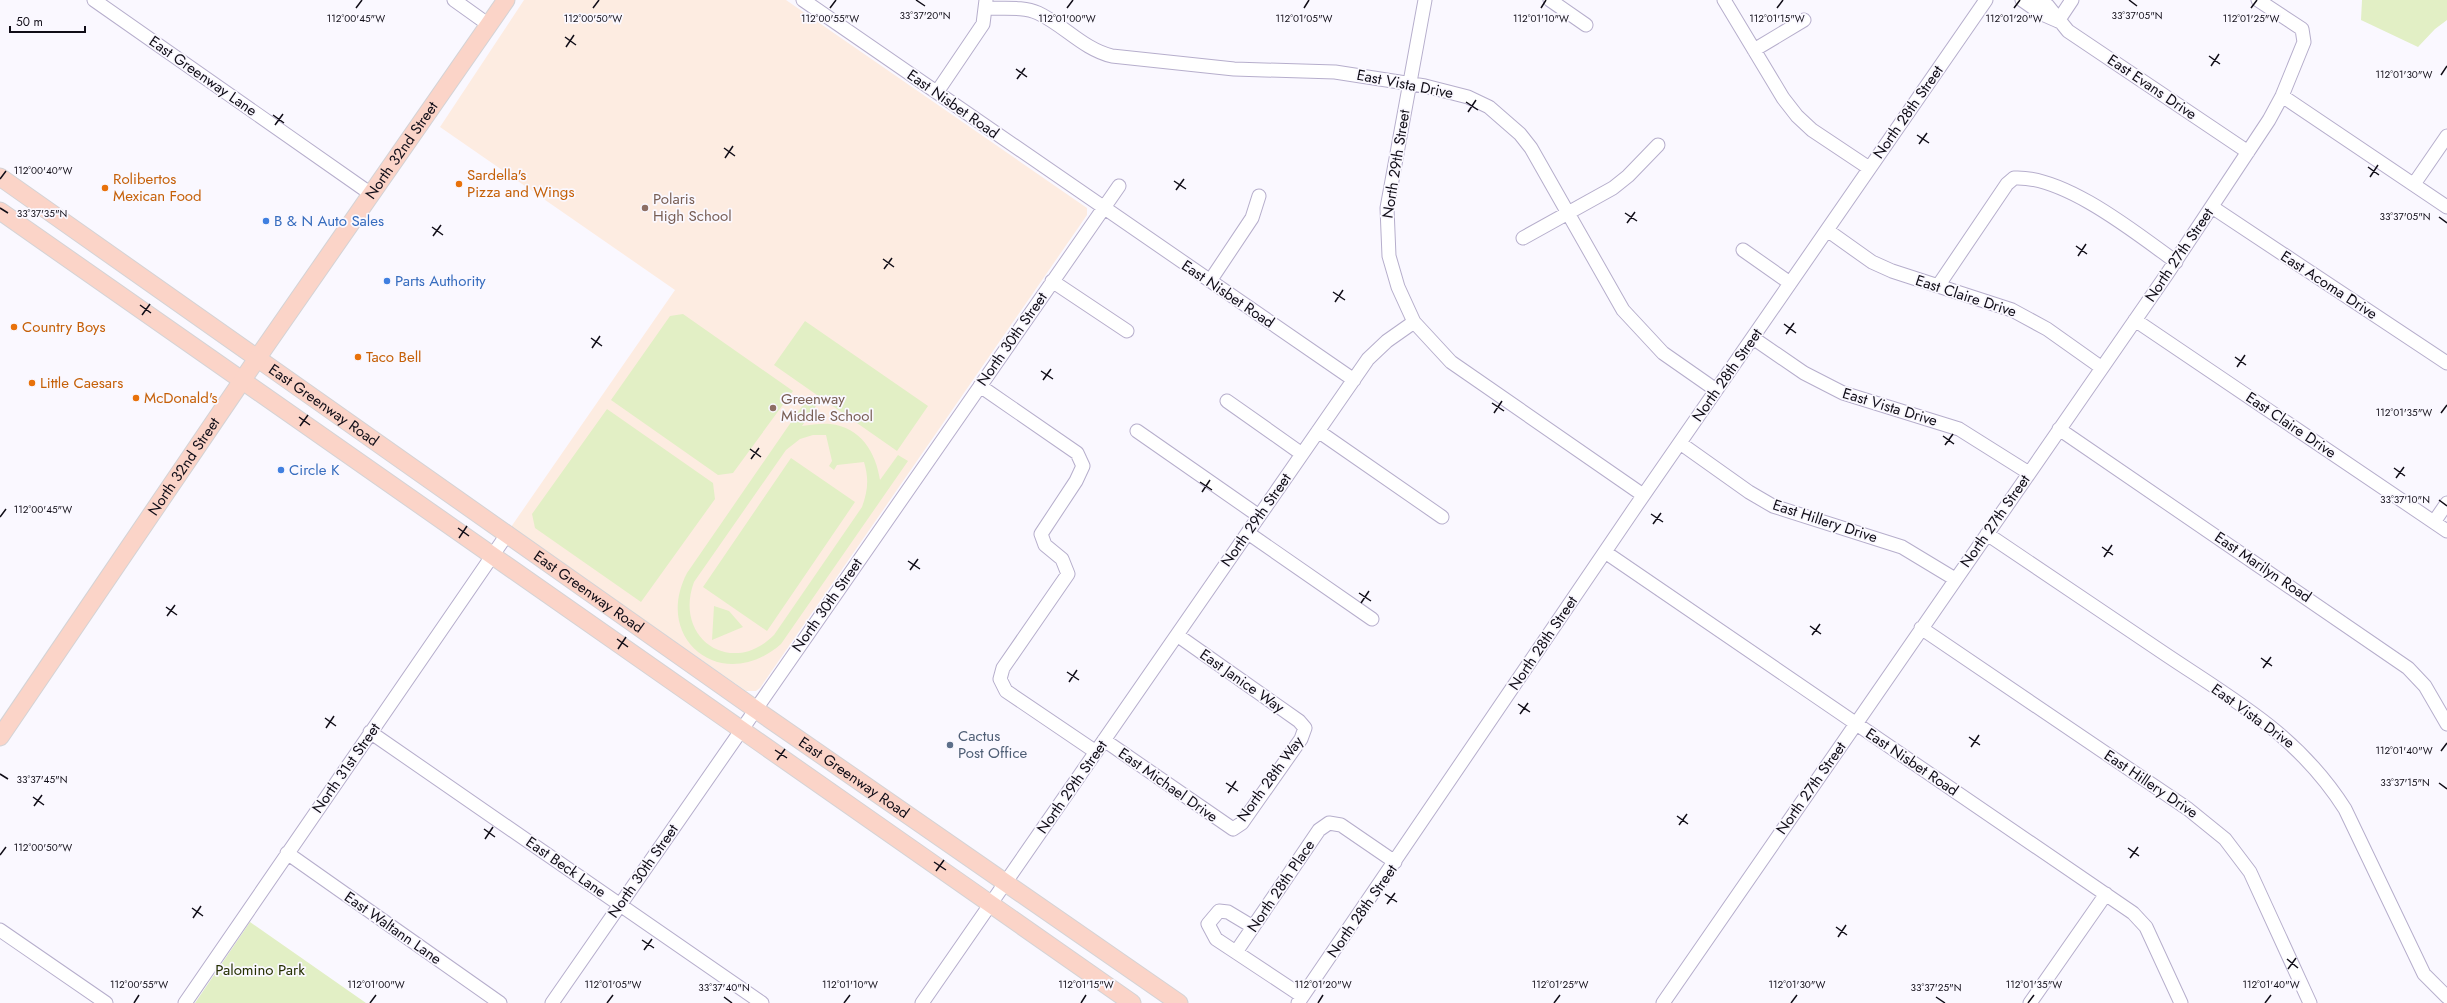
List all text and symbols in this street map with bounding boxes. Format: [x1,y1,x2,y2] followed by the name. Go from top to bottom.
[10,8,85,34] scale bar
[899,8,951,23] text: 33°37'20"N
[2111,8,2163,23] text: 33°37'05"N
[327,11,385,26] text: 112°00'45"W
[564,11,622,26] text: 112°00'50"W
[801,11,859,26] text: 112°00'55"W
[1038,11,1096,26] text: 112°01'00"W
[1275,11,1333,26] text: 112°01'05"W
[1513,11,1569,26] text: 112°01'10"W
[1749,11,1805,26] text: 112°01'15"W
[1985,11,2043,26] text: 112°01'20"W
[2223,11,2279,26] text: 112°01'25"W
[16,13,43,31] text: 50 m
[145,30,262,122] street label: East Greenway Lane
[2103,49,2201,125] street label: East Evans Drive
[1868,61,1949,163] street label: North 28th Street
[902,64,1004,144] street label: East Nisbet Road
[1355,64,1456,104] street label: East Vista Drive
[2376,67,2433,82] text: 112°01'30"W
[360,97,444,204] street label: North 32nd Street
[1377,108,1416,220] street label: North 29th Street
[14,163,72,178] text: 112°00'40"W
[467,164,574,203] place label: Sardella's Pizza and Wings
[113,168,202,207] place label: Rolibertos Mexican Food
[454,179,464,189] marker: Sardella's Pizza and Wings
[100,183,110,193] marker: Rolibertos Mexican Food
[653,188,732,227] place label: Polaris High School
[640,203,650,213] marker: Polaris High School
[2139,203,2219,306] street label: North 27th Street
[17,206,67,221] text: 33°37'35"N
[2379,209,2431,224] text: 33°37'05"N
[274,210,384,232] place label: B & N Auto Sales
[261,216,271,226] marker: B & N Auto Sales
[2276,245,2382,325] street label: East Acoma Drive
[1177,255,1279,333] street label: East Nisbet Road
[1913,269,2020,323] street label: East Claire Drive
[395,270,486,292] place label: Parts Authority
[382,276,392,286] marker: Parts Authority
[971,287,1053,390] street label: North 30th Street
[22,316,106,338] place label: Country Boys
[9,322,19,332] marker: Country Boys
[1687,324,1768,426] street label: North 28th Street
[366,346,422,368] place label: Taco Bell
[353,352,363,362] marker: Taco Bell
[264,359,383,452] street label: East Greenway Road
[40,372,123,394] place label: Little Caesars
[27,378,37,388] marker: Little Caesars
[1840,382,1940,432] street label: East Vista Drive
[144,387,218,409] place label: McDonald's
[2241,387,2341,464] street label: East Claire Drive
[781,388,873,427] place label: Greenway Middle School
[131,393,141,403] marker: McDonald's
[768,403,778,413] marker: Greenway Middle School
[2376,405,2432,420] text: 112°01'35"W
[142,413,225,520] street label: North 32nd Street
[289,459,340,481] place label: Circle K
[276,465,286,475] marker: Circle K
[1215,468,1297,571] street label: North 29th Street
[1955,470,2036,572] street label: North 27th Street
[2380,492,2430,507] text: 33°37'10"N
[1770,494,1880,548] street label: East Hillery Drive
[14,502,72,517] text: 112°00'45"W
[2210,526,2316,608] street label: East Marilyn Road
[529,545,648,638] street label: East Greenway Road
[786,553,868,656] street label: North 30th Street
[1503,591,1583,695] street label: North 28th Street
[1195,644,1289,719] street label: East Janice Way
[2207,678,2299,754] street label: East Vista Drive
[307,718,386,818] street label: North 31st Street
[1861,723,1963,801] street label: East Nisbet Road
[958,725,1028,764] place label: Cactus Post Office
[794,731,914,824] street label: East Greenway Road
[1231,731,1309,826] street label: North 28th Way
[1031,735,1113,838] street label: North 29th Street
[1771,737,1852,839] street label: North 27th Street
[945,740,955,750] marker: Cactus Post Office
[1114,742,1222,828] street label: East Michael Drive
[2375,743,2433,758] text: 112°01'40"W
[2100,744,2203,824] street label: East Hillery Drive
[17,772,67,787] text: 33°37'45"N
[2380,775,2430,790] text: 33°37'15"N
[602,819,684,922] street label: North 30th Street
[521,831,611,903] street label: East Beck Lane
[1242,835,1320,937] street label: North 28th Place
[14,840,72,855] text: 112°00'50"W
[1322,860,1403,962] street label: North 28th Street
[340,886,446,970] street label: East Waltann Lane
[215,959,305,981] park label: Palomino Park
[110,977,168,992] text: 112°00'55"W
[347,977,405,992] text: 112°01'00"W
[584,977,642,992] text: 112°01'05"W
[822,977,878,992] text: 112°01'10"W
[1058,977,1114,992] text: 112°01'15"W
[1294,977,1352,992] text: 112°01'20"W
[1532,977,1588,992] text: 112°01'25"W
[1769,977,1826,992] text: 112°01'30"W
[2006,977,2062,992] text: 112°01'35"W
[2242,977,2300,992] text: 112°01'40"W
[698,980,750,995] text: 33°37'40"N
[1911,980,1961,995] text: 33°37'25"N

